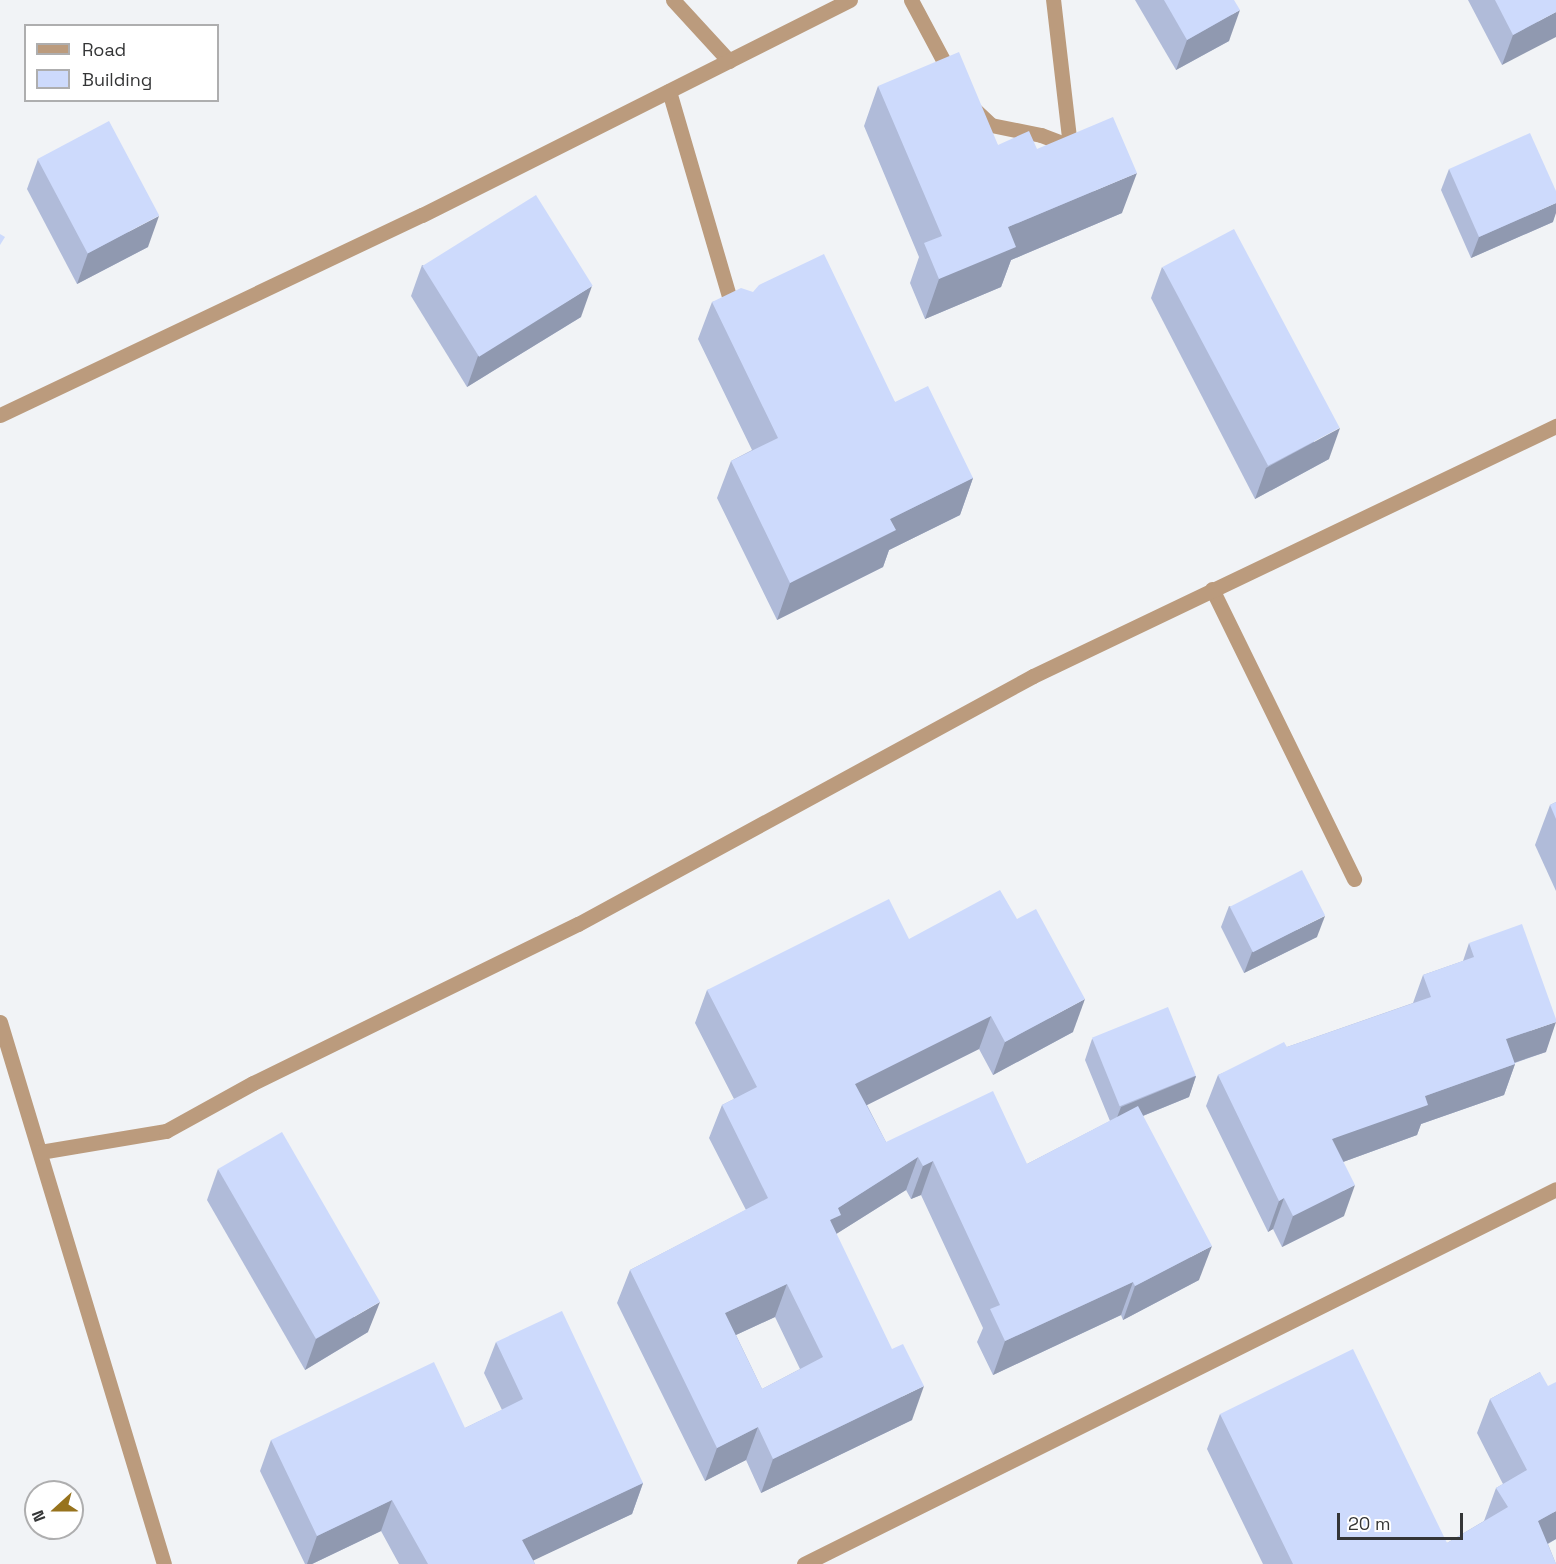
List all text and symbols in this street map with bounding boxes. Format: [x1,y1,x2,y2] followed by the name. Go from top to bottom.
[24,24,219,102] legend
[82,38,126,61] text: Road
[82,68,152,91] text: Building
[24,1480,84,1540] north arrow
[1340,1501,1466,1539] scale bar
[27,1507,50,1525] text: N
[1348,1512,1391,1535] text: 20 m

